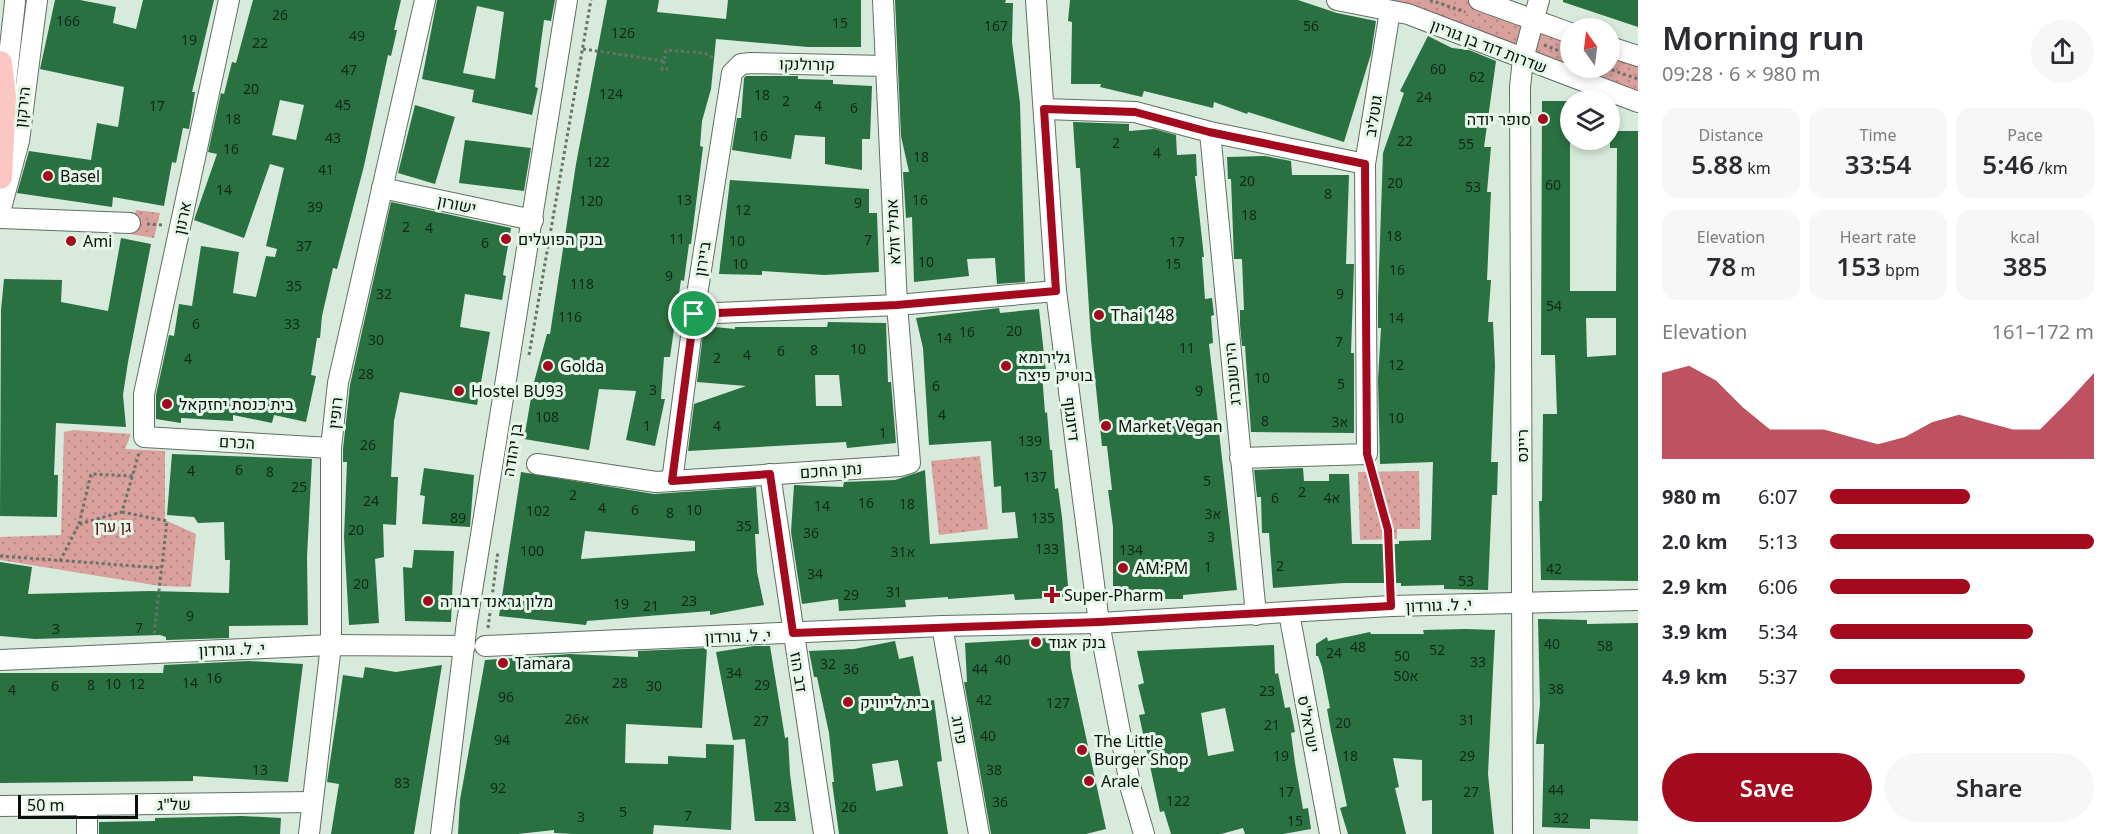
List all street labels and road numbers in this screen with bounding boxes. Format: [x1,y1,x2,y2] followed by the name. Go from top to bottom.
[1427,14,1551,78] street label: שדרות דוד בן גוריון
[779,53,835,75] street label: קורולנקו
[9,85,35,129] street label: הירקון
[1359,93,1387,139] street label: גוטליב
[435,189,479,219] street label: ישורון
[880,198,906,266] street label: אמיל זולא
[168,199,196,237] street label: ארנון
[688,239,716,278] street label: ביירון
[1218,342,1246,406] street label: הירשנברג
[1058,395,1086,443] street label: דיזנגוף
[322,396,348,430] street label: רופין
[497,421,527,478] street label: בן יהודה
[1511,429,1533,463] street label: ריינס
[218,430,256,454] street label: הכרם
[799,457,863,483] street label: נתן החכם
[1405,593,1473,617] street label: י. ל. גורדון
[704,624,772,648] street label: י. ל. גורדון
[198,637,266,661] street label: י. ל. גורדון
[785,650,813,694] street label: דב הוז
[1293,694,1325,754] street label: ישראל'ס
[947,714,973,746] street label: פרוג
[157,793,191,815] street label: של"ג

